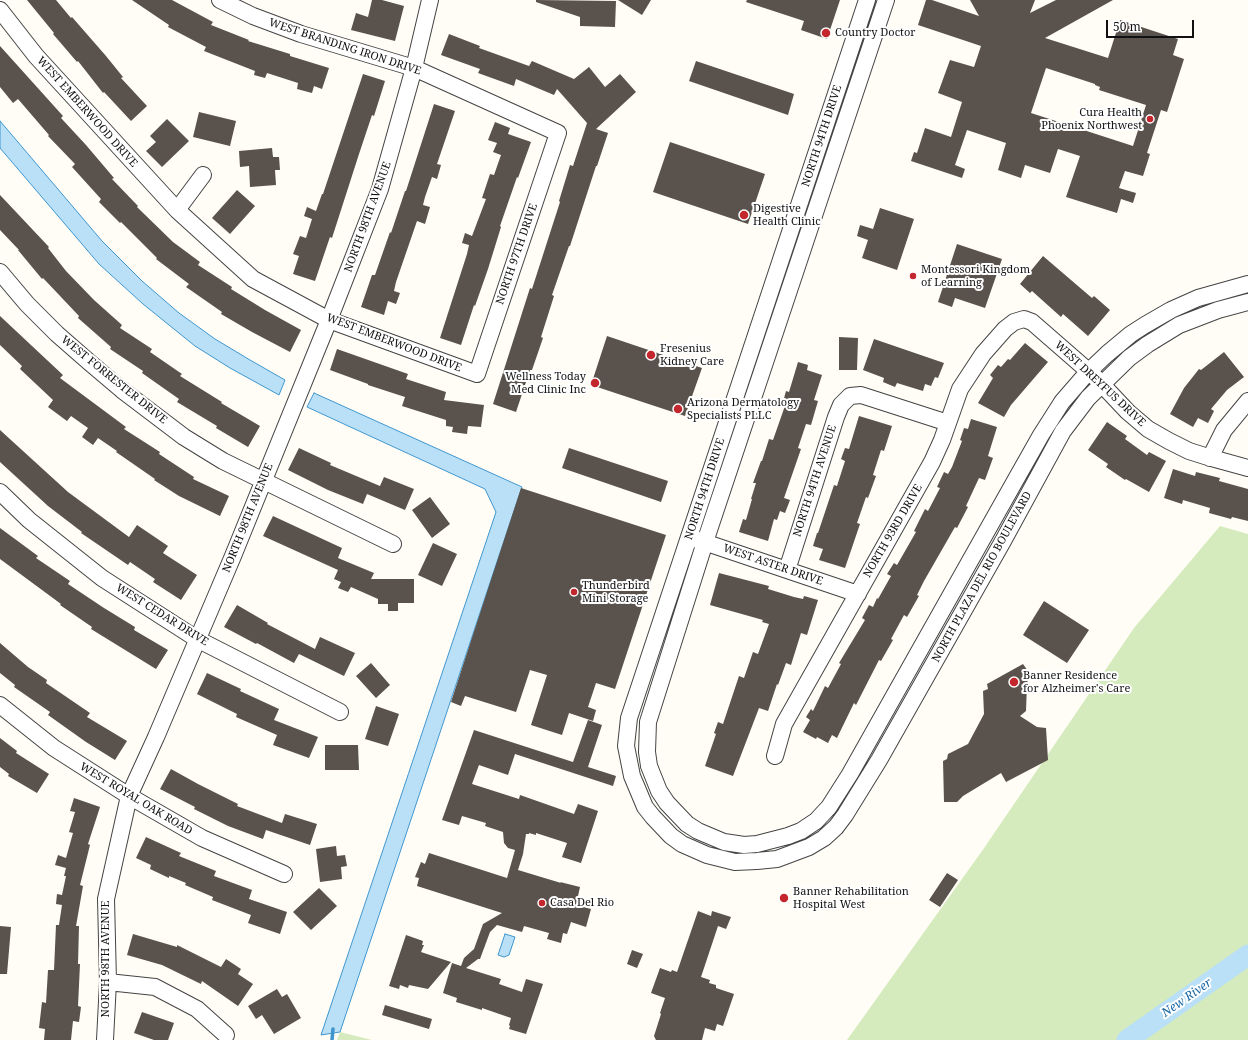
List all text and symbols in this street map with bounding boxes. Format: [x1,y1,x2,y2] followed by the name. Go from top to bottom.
[1108,12,1196,38] scale bar
[267,16,423,78] street label: WEST BRANDING IRON DRIVE
[1113,18,1141,35] text: 50 m
[835,26,915,40] place label: Country Doctor
[820,27,832,39] marker: Country Doctor
[34,54,140,170] street label: WEST EMBERWOOD DRIVE
[799,84,845,188] street label: NORTH 94TH DRIVE
[1041,106,1142,132] place label: Cura Health Phoenix Northwest
[1145,114,1155,124] marker: Cura Health Phoenix Northwest
[342,160,394,274] street label: NORTH 98TH AVENUE
[493,202,541,306] street label: NORTH 97TH DRIVE
[753,202,821,228] place label: Digestive Health Clinic
[738,209,750,221] marker: Digestive Health Clinic
[921,263,1030,289] place label: Montessori Kingdom of Learning
[908,271,918,281] marker: Montessori Kingdom of Learning
[324,311,464,375] street label: WEST EMBERWOOD DRIVE
[58,333,170,427] street label: WEST FORRESTER DRIVE
[1052,339,1148,429] street label: WEST DREYFUS DRIVE
[660,342,724,368] place label: Fresenius Kidney Care
[645,349,657,361] marker: Fresenius Kidney Care
[505,370,586,396] place label: Wellness Today Med Clinic Inc
[589,377,601,389] marker: Wellness Today Med Clinic Inc
[687,396,799,422] place label: Arizona Dermatology Specialists PLLC
[672,403,684,415] marker: Arizona Dermatology Specialists PLLC
[791,423,839,539] street label: NORTH 94TH AVENUE
[682,437,728,541] street label: NORTH 94TH DRIVE
[220,461,276,575] street label: NORTH 98TH AVENUE
[861,482,925,580] street label: NORTH 93RD DRIVE
[929,489,1035,665] street label: NORTH PLAZA DEL RIO BOULEVARD
[721,542,825,588] street label: WEST ASTER DRIVE
[582,579,650,605] place label: Thunderbird Mini Storage
[113,581,211,649] street label: WEST CEDAR DRIVE
[569,587,579,597] marker: Thunderbird Mini Storage
[1023,669,1130,695] place label: Banner Residence for Alzheimer's Care
[1008,676,1020,688] marker: Banner Residence for Alzheimer's Care
[77,760,195,838] street label: WEST ROYAL OAK ROAD
[793,885,909,911] place label: Banner Rehabilitation Hospital West
[778,892,790,904] marker: Banner Rehabilitation Hospital West
[550,896,614,910] place label: Casa Del Rio
[537,898,547,908] marker: Casa Del Rio
[99,901,113,1017] street label: NORTH 98TH AVENUE
[1159,976,1215,1020] water label: New River

